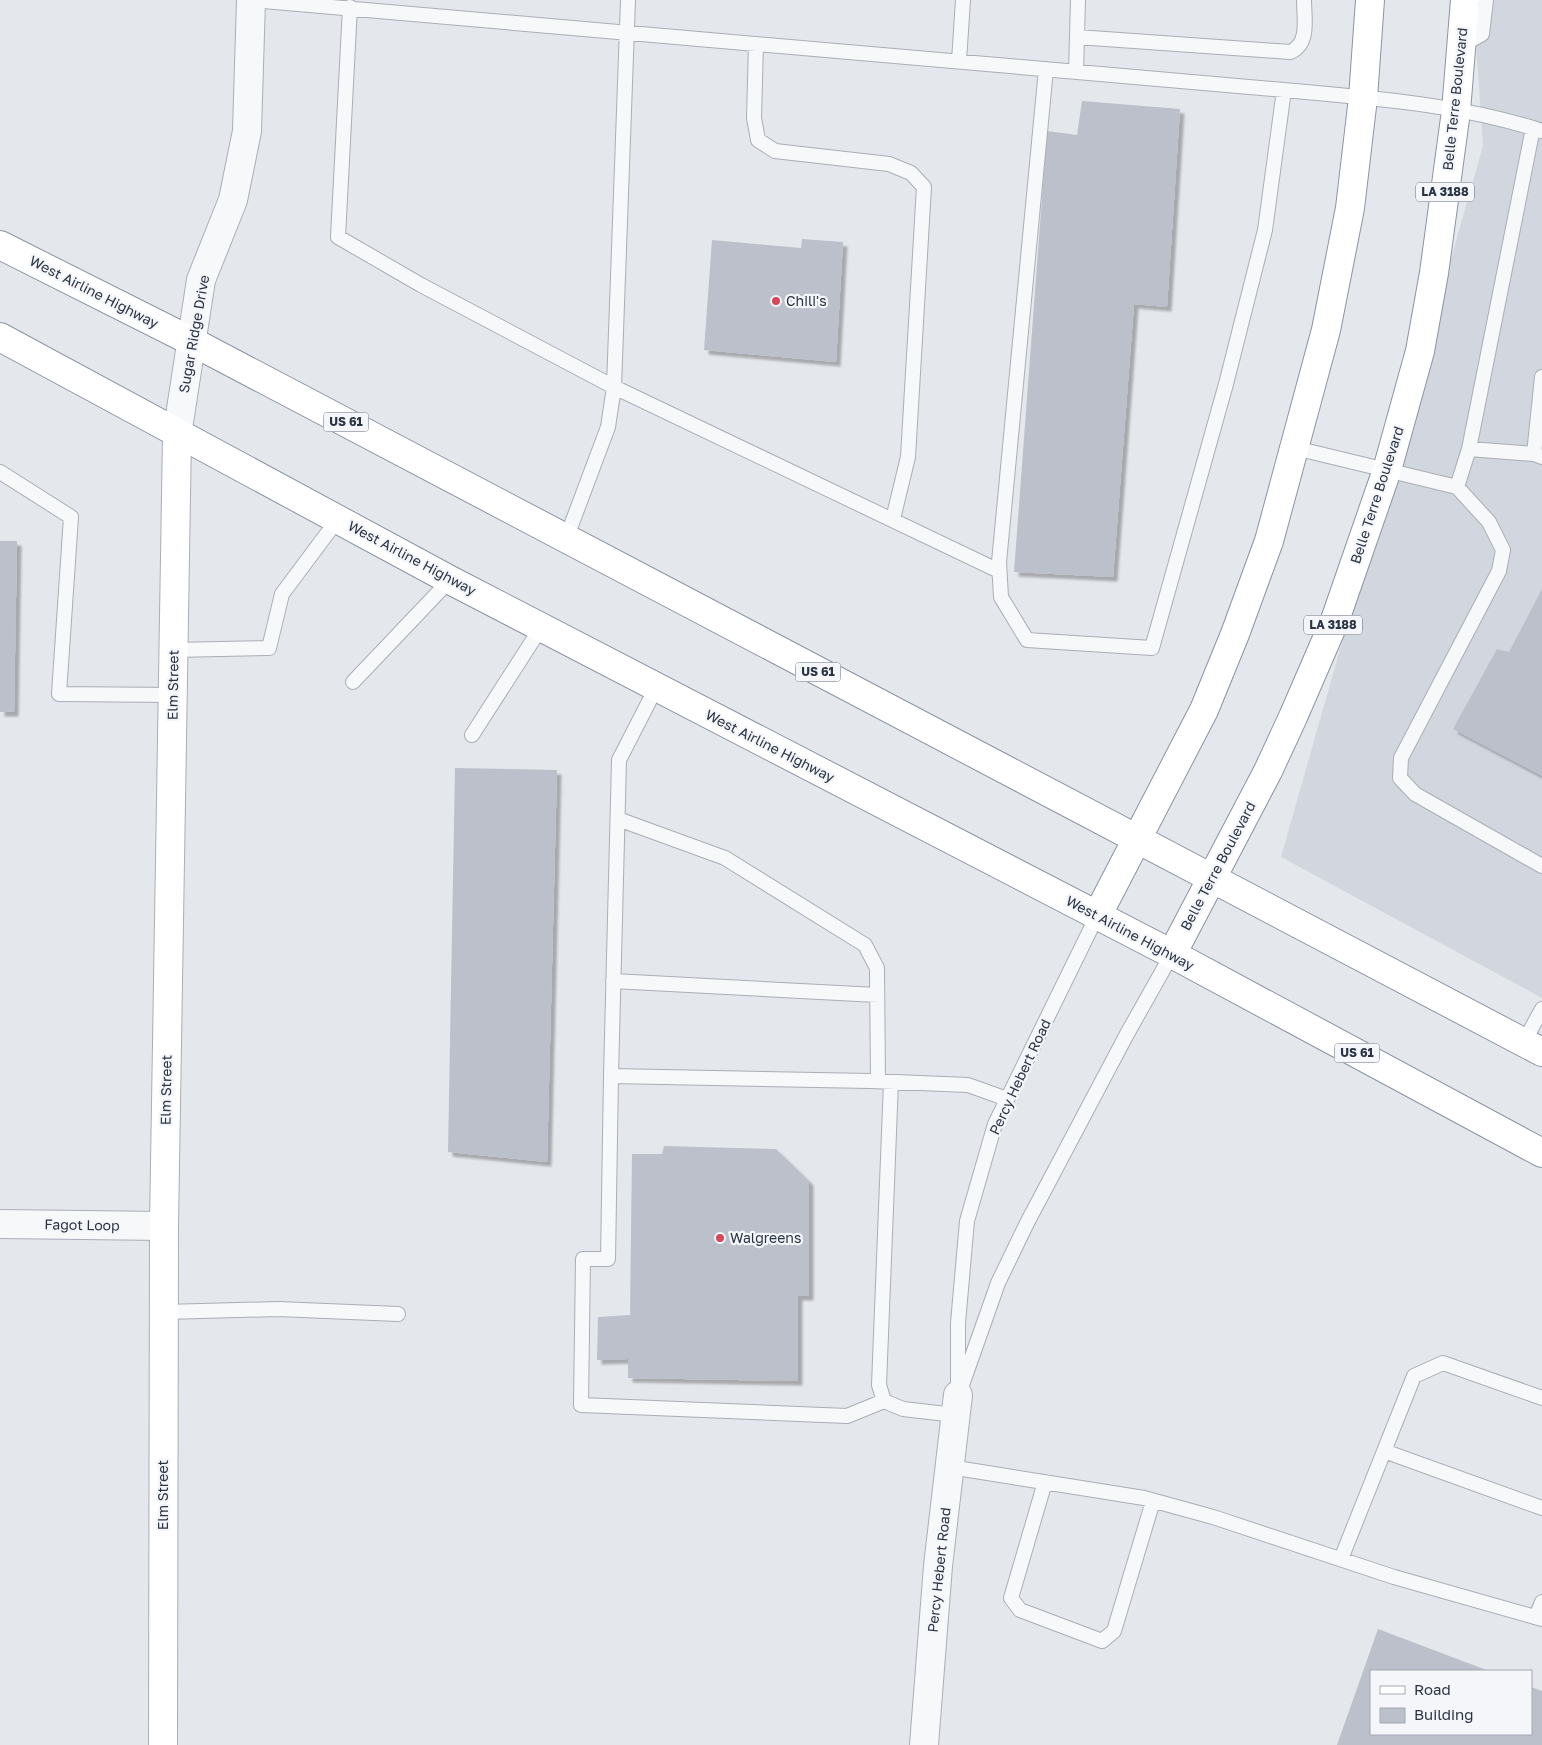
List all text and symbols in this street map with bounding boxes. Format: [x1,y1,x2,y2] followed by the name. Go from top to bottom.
[1439,27,1470,171] street label: Belle Terre Boulevard
[1416,182,1474,202] road number: LA 3188
[27,252,162,332] street label: West Airline Highway
[175,273,212,394] street label: Sugar Ridge Drive
[786,292,827,309] place label: Chili's
[770,295,782,307] marker: Chili's
[324,412,368,432] road number: US 61
[1346,424,1407,566] street label: Belle Terre Boulevard
[345,517,479,599] street label: West Airline Highway
[1304,616,1362,634] road number: LA 3188
[163,650,182,720] street label: Elm Street
[796,662,840,682] road number: US 61
[703,706,838,786] street label: West Airline Highway
[1176,798,1259,933] street label: Belle Terre Boulevard
[1063,892,1197,974] street label: West Airline Highway
[985,1016,1054,1137] street label: Percy Hebert Road
[1334,1044,1380,1062] road number: US 61
[156,1055,175,1125] street label: Elm Street
[44,1215,120,1234] street label: Fagot Loop
[730,1229,801,1246] place label: Walgreens
[714,1232,726,1244] marker: Walgreens
[154,1460,171,1530] street label: Elm Street
[923,1507,954,1633] street label: Percy Hebert Road
[1370,1670,1532,1735] legend
[1414,1680,1451,1698] text: Road
[1414,1705,1474,1723] text: Building

